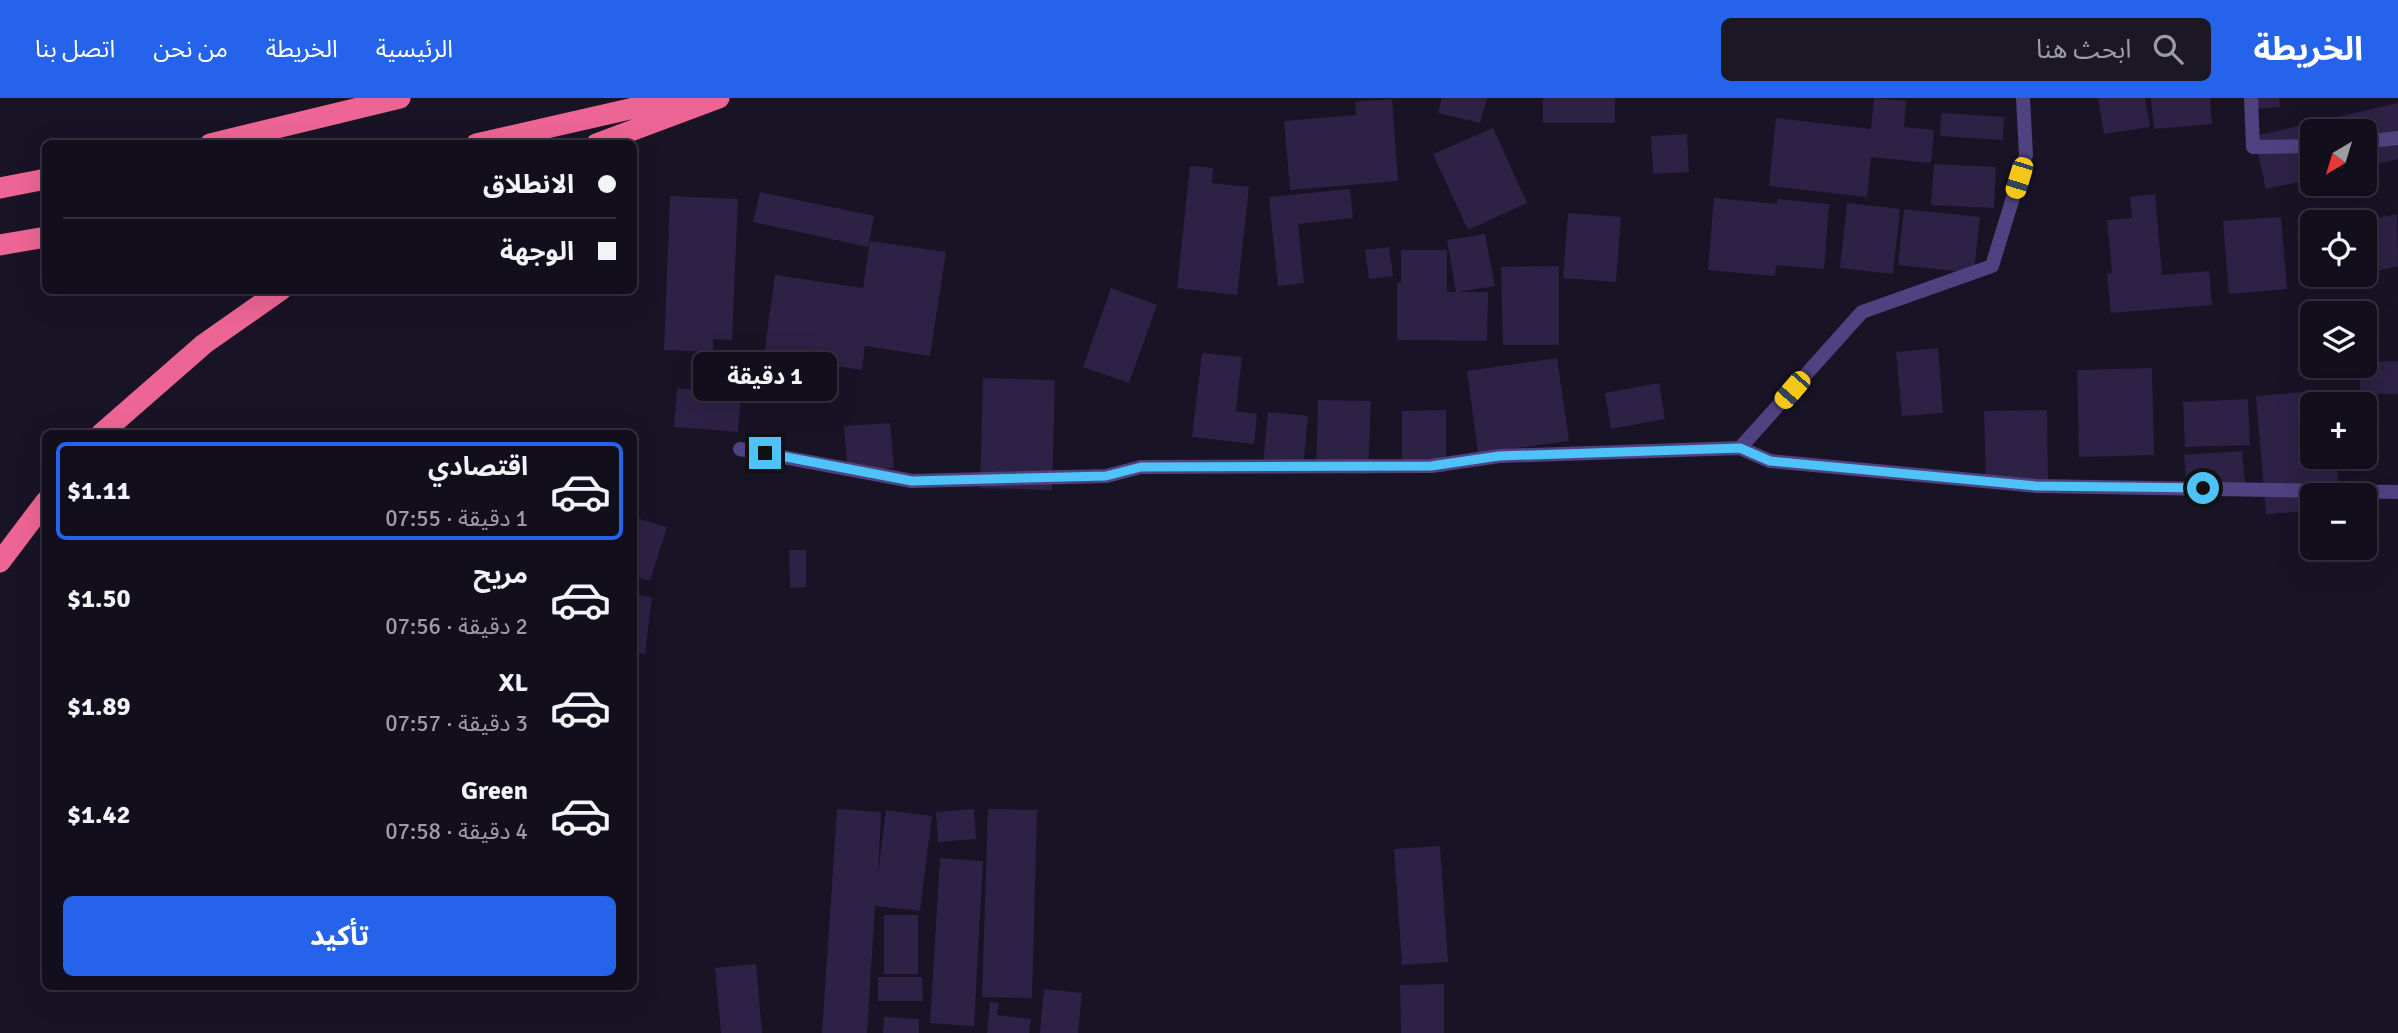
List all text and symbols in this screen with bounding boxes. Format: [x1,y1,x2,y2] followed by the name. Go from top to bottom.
[1721,18,2211,81] search box
[2253,29,2363,70] text: الخريطة
[2149,30,2187,68] icon: search
[35,34,115,64] text: اتصل بنا
[153,34,228,64] text: من نحن
[266,34,338,64] text: الخريطة
[376,34,453,64] text: الرئيسية
[2036,34,2131,66] text: ابحث هنا
[2300,119,2376,196] north arrow
[2300,119,2377,560] map controls
[2003,155,2036,201] car
[483,169,574,201] text: الانطلاق
[2300,210,2377,287] button: locate
[500,236,574,268] text: الوجهة
[2300,301,2377,378] button: layers
[693,352,837,400] callout: 1 دقيقة
[727,362,803,391] text: 1 دقيقة
[1771,367,1814,413] car
[2300,392,2377,469] button: +
[749,437,781,469] route end
[428,451,528,483] text: اقتصادي
[549,460,612,523] icon: car
[2187,472,2219,504] route start
[67,475,131,507] text: $1.11
[2300,483,2377,560] button: −
[385,504,528,533] text: 1 دقيقة · 07:55
[473,559,528,591] text: مريح
[549,568,612,631] icon: car
[67,583,131,615] text: $1.50
[385,612,528,641] text: 2 دقيقة · 07:56
[498,667,528,699] text: XL
[549,676,612,739] icon: car
[67,691,131,723] text: $1.89
[385,709,528,738] text: 3 دقيقة · 07:57
[461,775,528,807] text: Green
[549,784,612,847] icon: car
[67,799,131,831] text: $1.42
[385,817,528,846] text: 4 دقيقة · 07:58
[63,896,616,976] button: تأكيد

